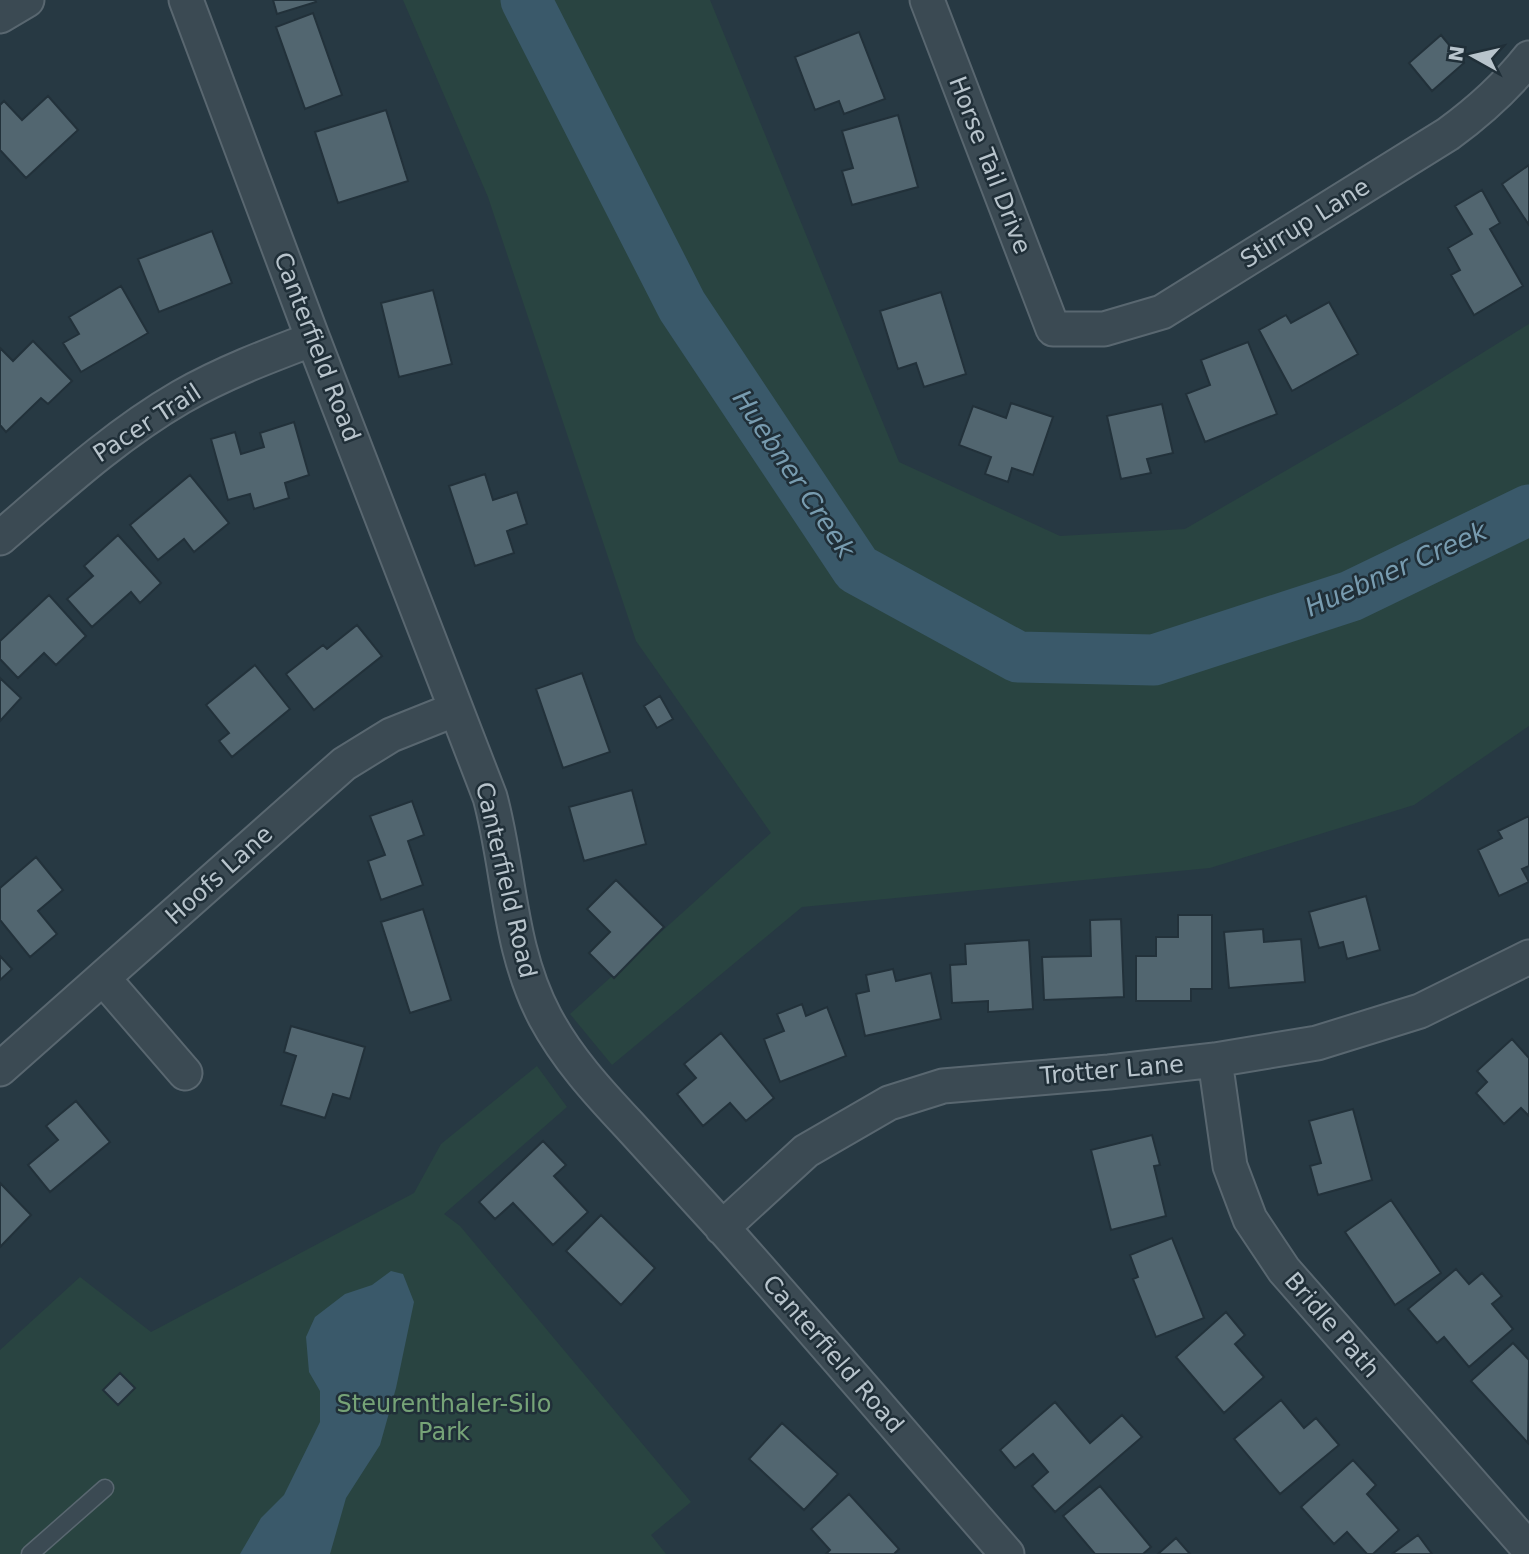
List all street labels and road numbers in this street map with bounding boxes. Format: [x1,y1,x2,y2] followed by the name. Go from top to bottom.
[943,72,1037,258] street label: Horse Tail Drive
[1235,172,1375,274] street label: Stirrup Lane
[268,248,366,446] street label: Canterfield Road
[88,378,206,468] street label: Pacer Trail
[470,779,542,981] street label: Canterfield Road
[160,820,278,930] street label: Hoofs Lane
[1038,1050,1185,1090] street label: Trotter Lane
[1279,1267,1385,1383] street label: Bridle Path
[757,1269,909,1439] street label: Canterfield Road

